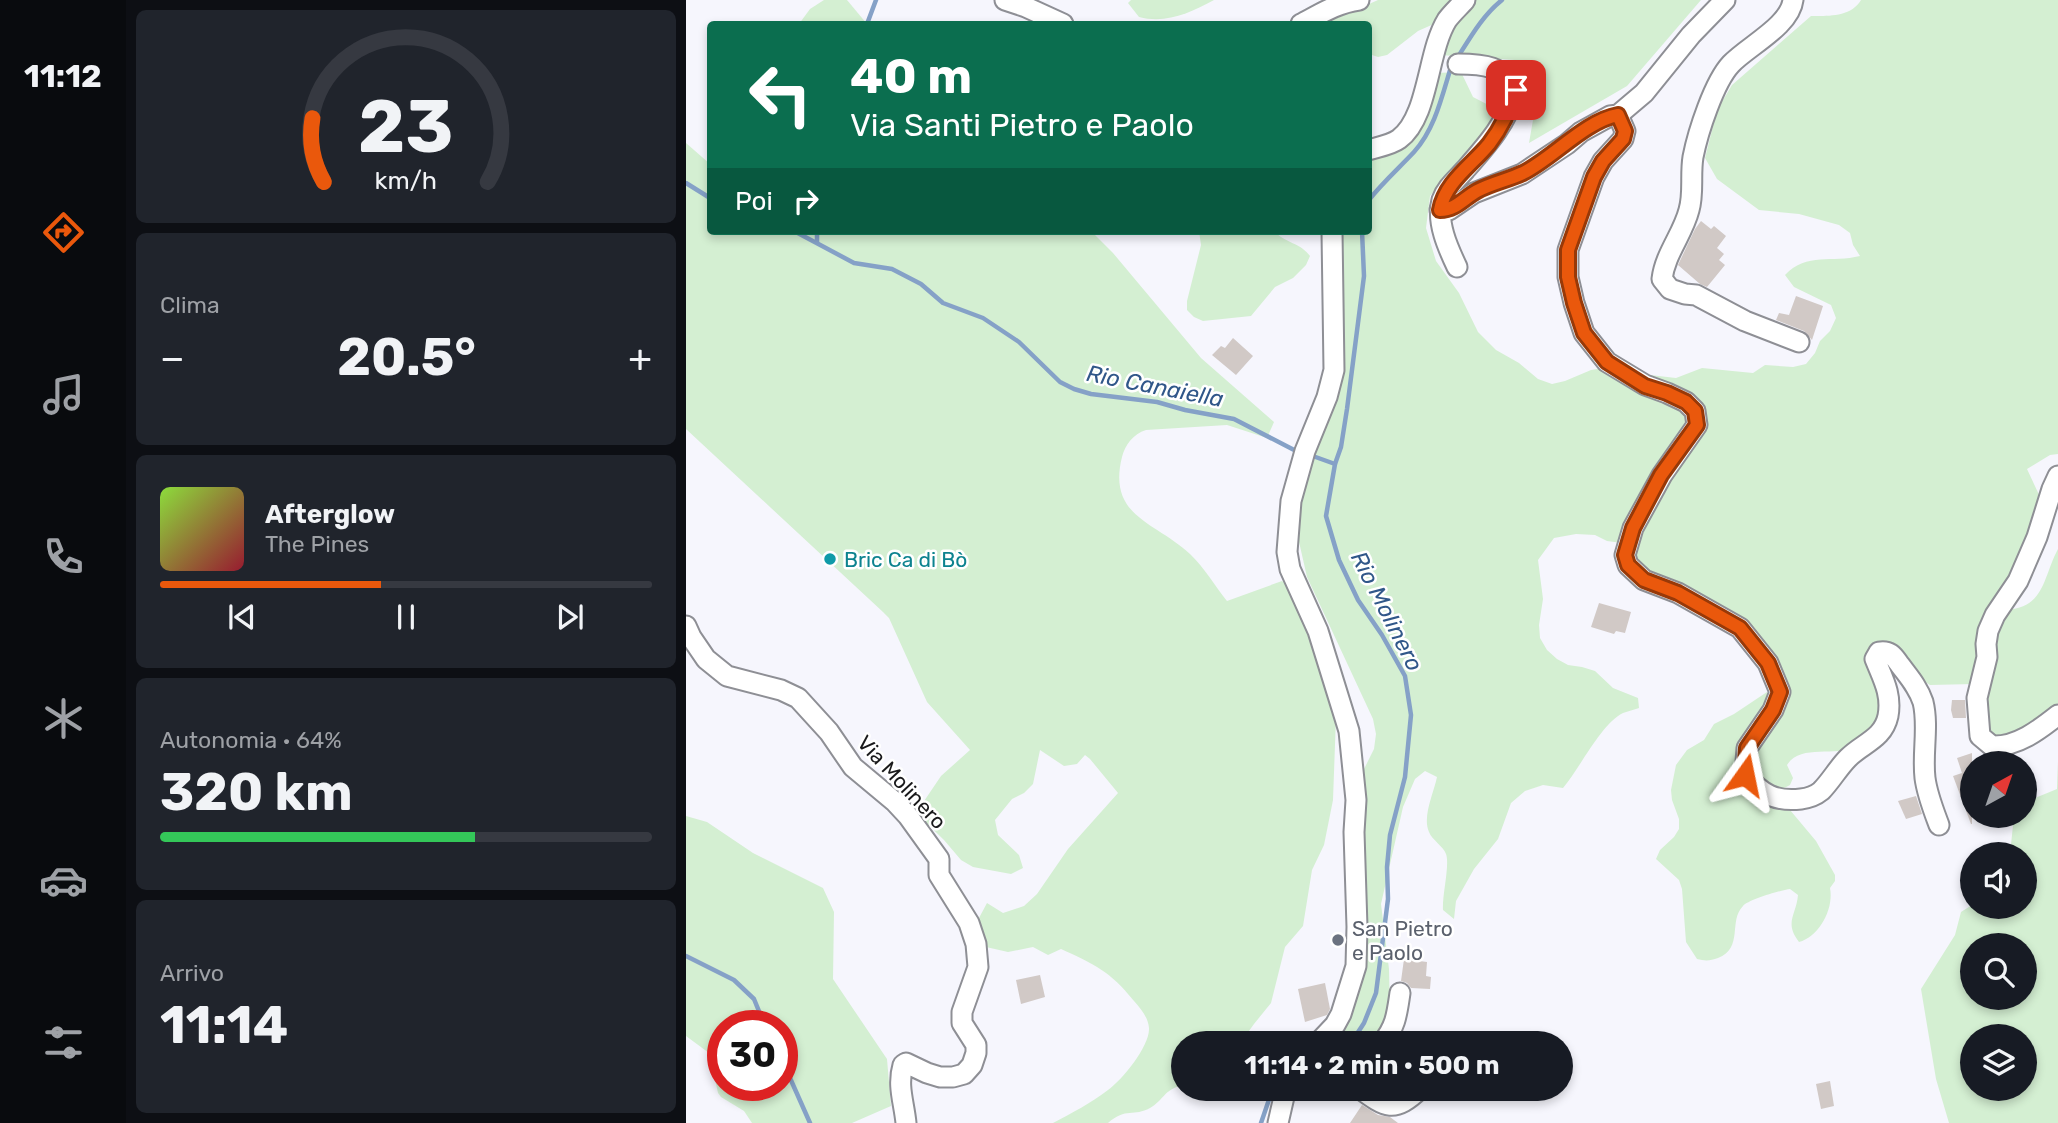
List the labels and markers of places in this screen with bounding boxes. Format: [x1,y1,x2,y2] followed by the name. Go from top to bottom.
[1486,60,1546,120] pin
[844,547,967,572] place label: Bric Ca di Bò
[822,551,838,567] marker: Bric Ca di Bò
[1352,916,1453,965] place label: San Pietro e Paolo
[1330,932,1346,948] marker: San Pietro e Paolo

